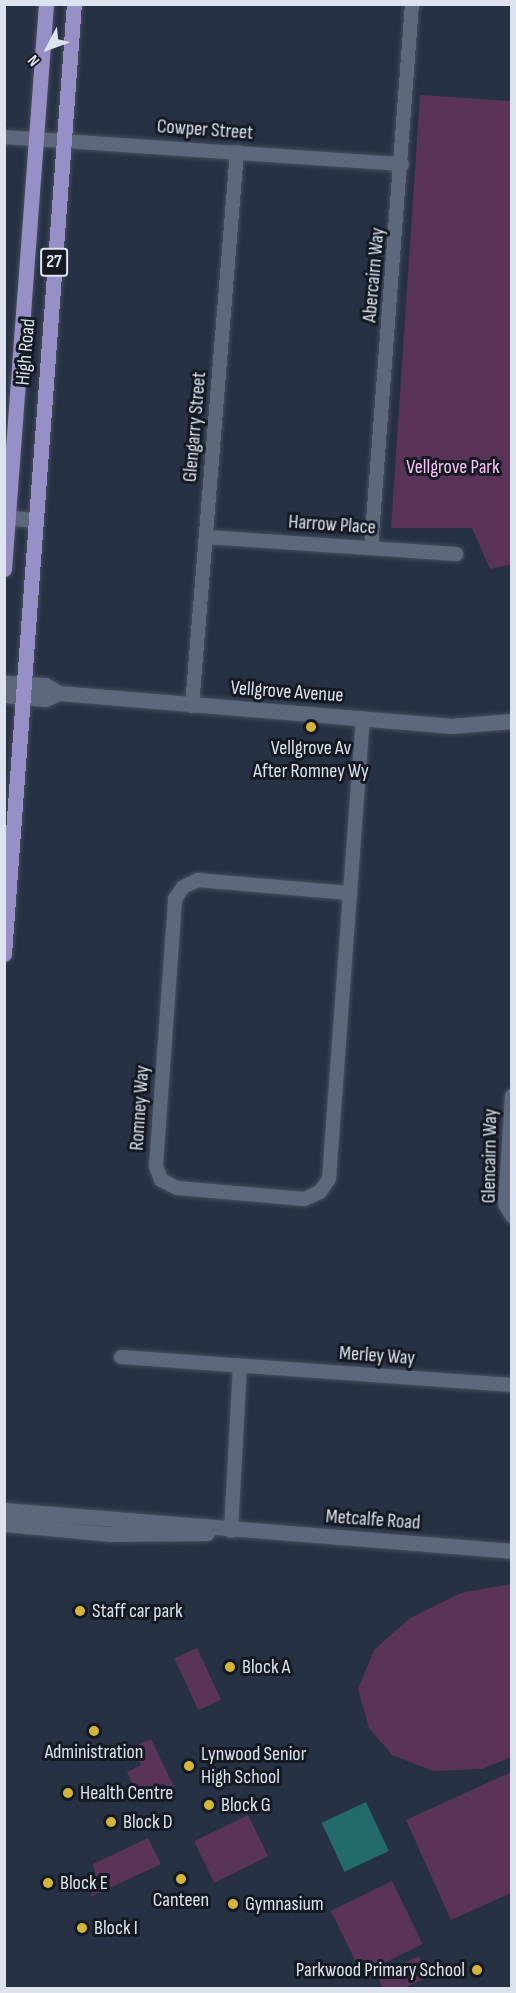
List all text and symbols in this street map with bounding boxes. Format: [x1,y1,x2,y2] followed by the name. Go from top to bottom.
[18,18,78,78] north arrow
[24,51,44,70] text: N
[156,115,254,145] street label: Cowper Street
[358,227,390,323] street label: Abercairn Way
[39,247,69,277] road number: 27
[11,318,41,386] street label: High Road
[178,371,212,483] street label: Glengarry Street
[406,455,500,479] park label: Vellgrove Park
[288,510,376,540] street label: Harrow Place
[230,676,344,708] street label: Vellgrove Avenue
[304,720,318,734] marker: Vellgrove Av After Romney Wy
[253,736,369,783] place label: Vellgrove Av After Romney Wy
[125,1065,155,1151] street label: Romney Way
[477,1108,503,1204] street label: Glencairn Way
[338,1341,416,1371] street label: Merley Way
[325,1505,421,1535] street label: Metcalfe Road
[92,1599,183,1623] place label: Staff car park
[73,1604,87,1618] marker: Staff car park
[242,1655,290,1679] place label: Block A
[223,1660,237,1674] marker: Block A
[87,1724,101,1738] marker: Administration
[45,1740,143,1764] place label: Administration
[201,1742,306,1789] place label: Lynwood Senior High School
[182,1759,196,1773] marker: Lynwood Senior High School
[80,1781,173,1805] place label: Health Centre
[61,1786,75,1800] marker: Health Centre
[221,1793,271,1817] place label: Block G
[202,1798,216,1812] marker: Block G
[123,1810,173,1834] place label: Block D
[104,1815,118,1829] marker: Block D
[60,1871,108,1895] place label: Block E
[174,1872,188,1886] marker: Canteen
[41,1876,55,1890] marker: Block E
[153,1888,209,1912] place label: Canteen
[245,1892,324,1916] place label: Gymnasium
[226,1897,240,1911] marker: Gymnasium
[94,1916,138,1940] place label: Block I
[75,1921,89,1935] marker: Block I
[296,1958,465,1982] place label: Parkwood Primary School
[470,1963,484,1977] marker: Parkwood Primary School

